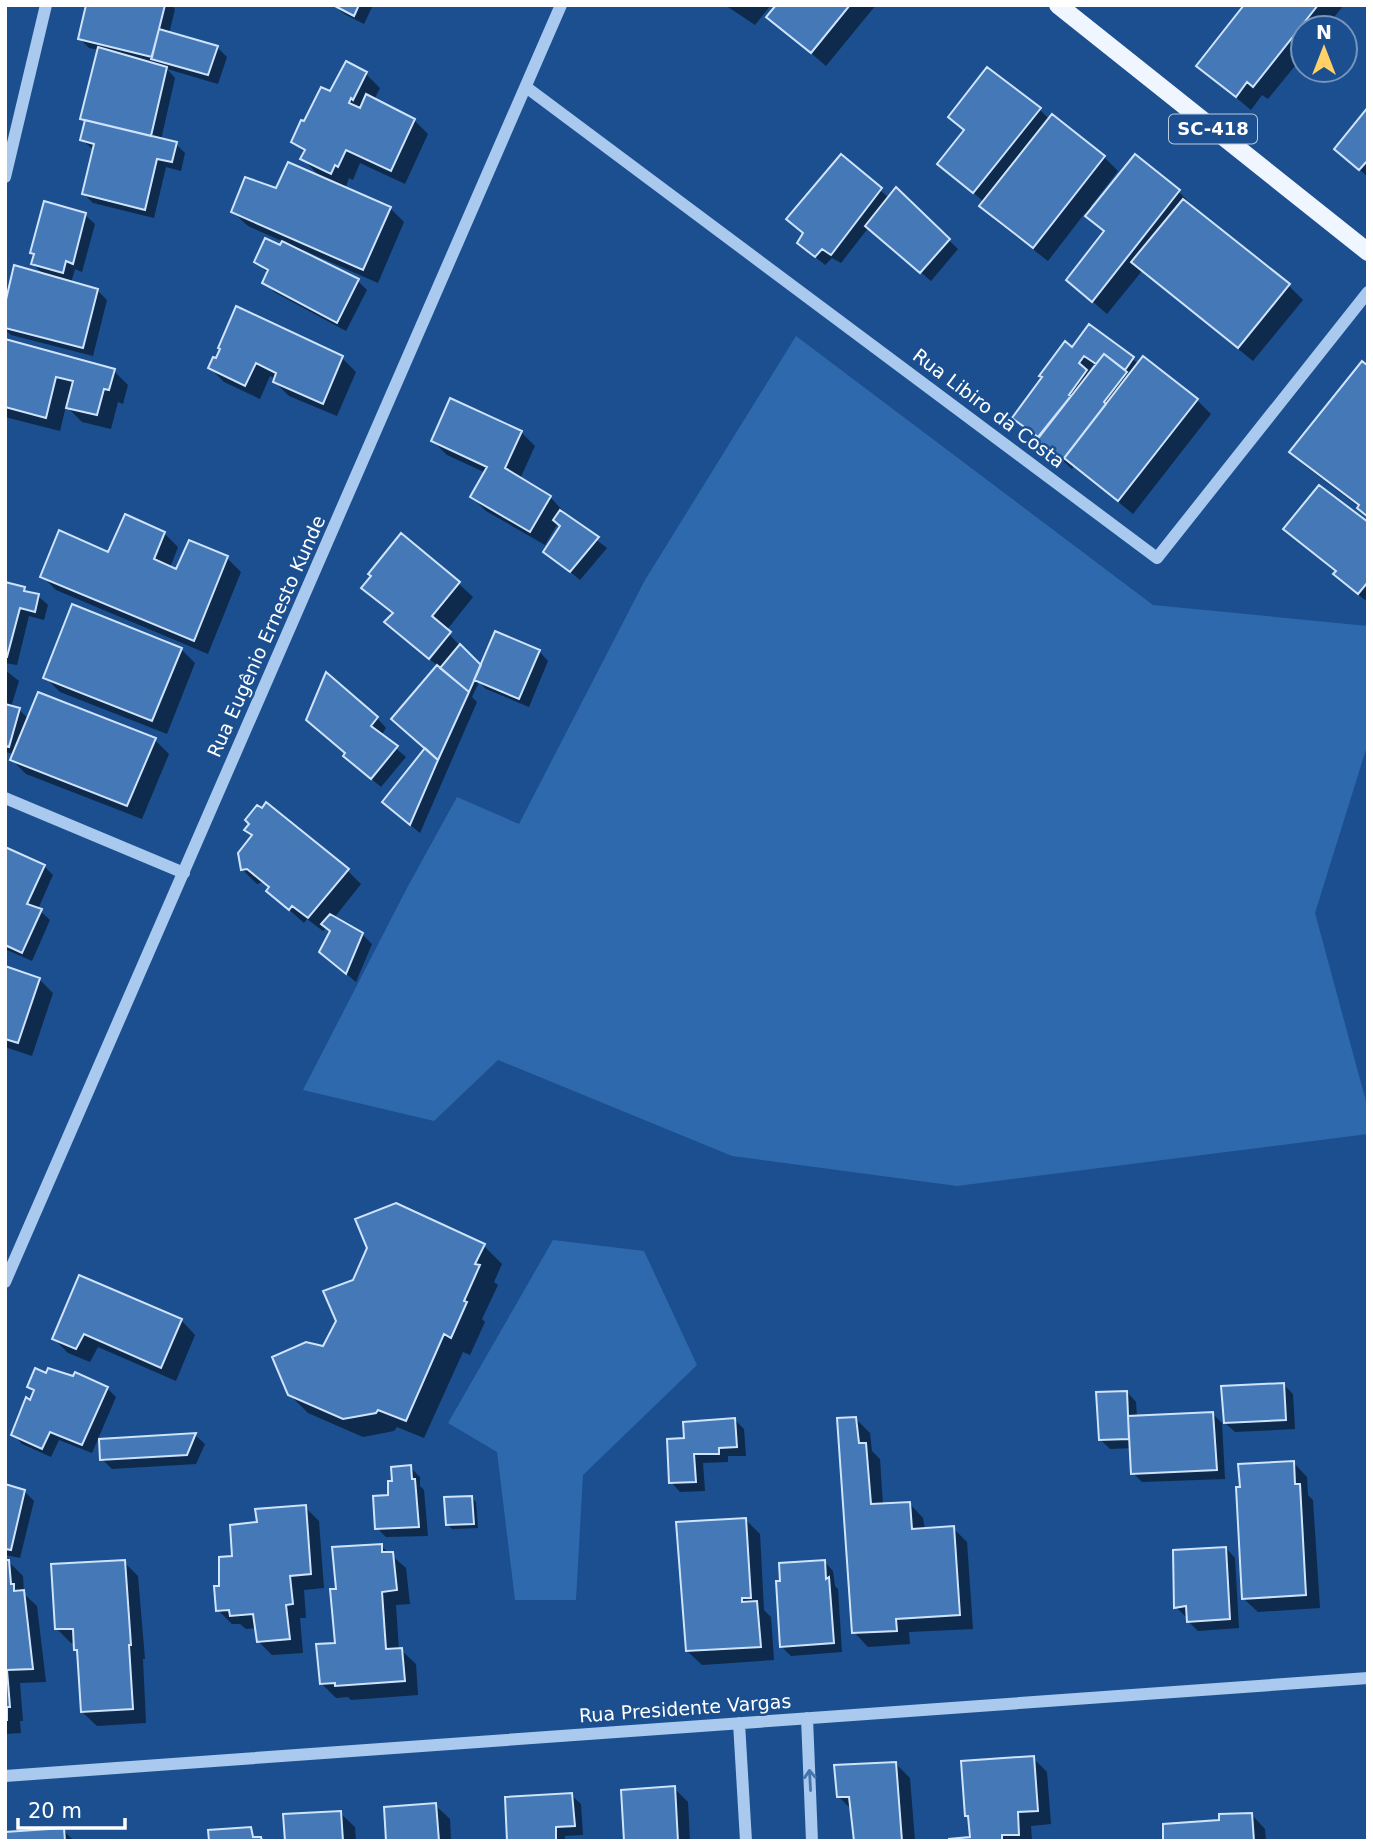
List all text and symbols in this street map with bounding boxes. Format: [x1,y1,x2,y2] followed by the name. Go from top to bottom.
[1289,14,1359,84] north arrow
[1316,21,1332,43] text: N
[1169,114,1257,144] road number: SC-418
[909,344,1069,472] street label: Rua Libiro da Costa
[203,512,329,760] street label: Rua Eugênio Ernesto Kunde
[578,1690,792,1726] street label: Rua Presidente Vargas
[803,1768,816,1791] one-way arrow
[18,1786,124,1830] scale bar
[28,1799,82,1823] text: 20 m

